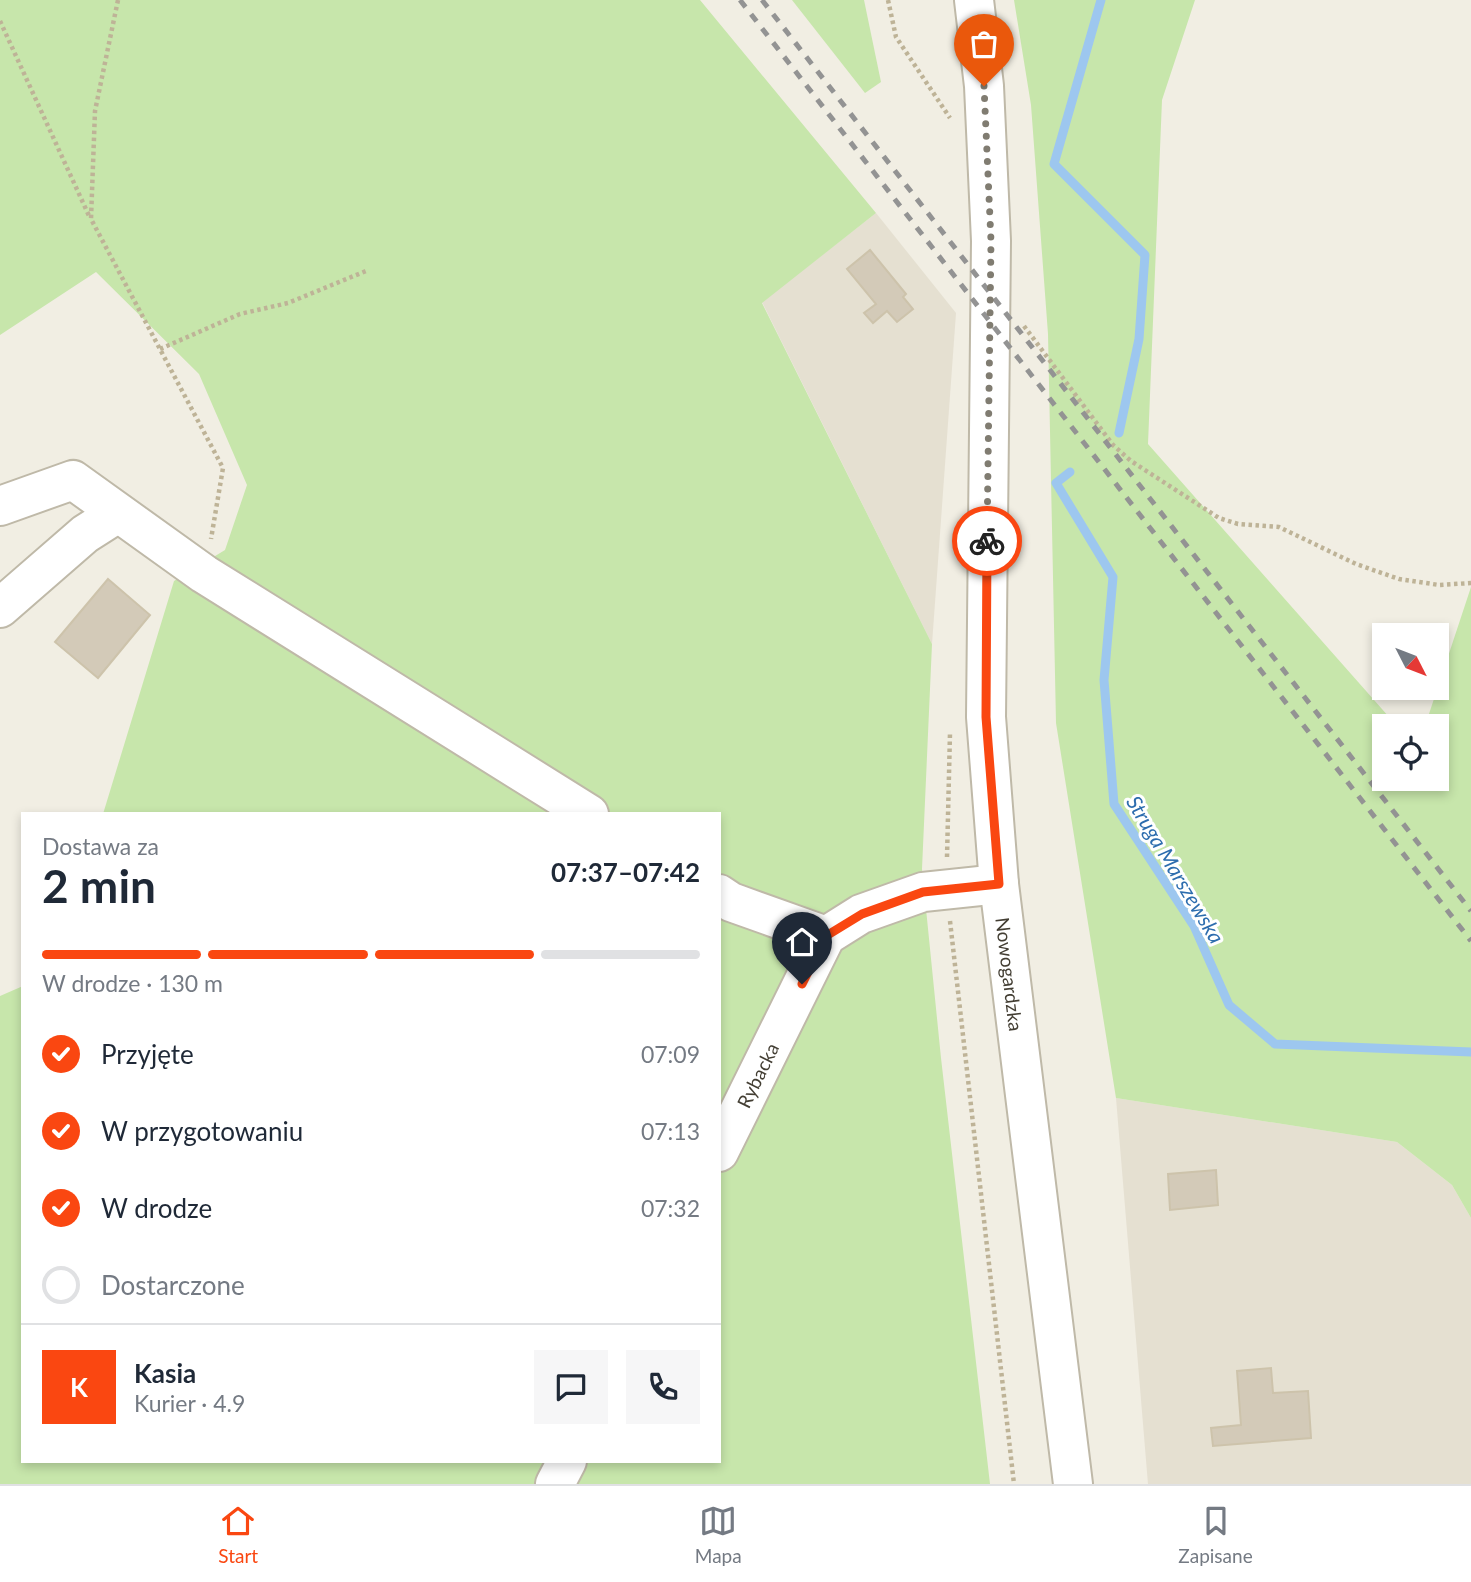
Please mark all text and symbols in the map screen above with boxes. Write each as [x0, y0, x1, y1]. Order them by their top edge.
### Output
pin [954, 14, 1014, 86]
icon: bag [965, 25, 1003, 63]
courier [952, 506, 1022, 576]
icon: bike [968, 522, 1006, 560]
north arrow [1372, 623, 1449, 700]
map controls [1372, 623, 1449, 791]
button: locate [1372, 714, 1449, 791]
water label: Struga Marszewska [1122, 791, 1230, 947]
text: Dostawa za [42, 832, 159, 860]
text: 07:37–07:42 [551, 856, 700, 888]
text: 2 min [42, 858, 156, 913]
pin [772, 912, 832, 984]
street label: Nowogardzka [992, 916, 1029, 1032]
icon: home [783, 923, 821, 961]
text: W drodze · 130 m [42, 969, 223, 997]
icon: check [42, 1035, 80, 1073]
text: Przyjęte [101, 1038, 194, 1070]
street label: Rybacka [731, 1039, 783, 1111]
text: 07:09 [641, 1040, 700, 1068]
icon: check [42, 1112, 80, 1150]
text: W przygotowaniu [101, 1115, 303, 1147]
text: 07:13 [641, 1117, 700, 1145]
icon: check [42, 1189, 80, 1227]
text: W drodze [101, 1192, 212, 1224]
text: 07:32 [641, 1194, 700, 1222]
text: Dostarczone [101, 1269, 245, 1301]
button: chat [534, 1350, 608, 1424]
button: phone [626, 1350, 700, 1424]
text: Kasia [134, 1357, 196, 1389]
text: K [70, 1371, 88, 1403]
text: Kurier · 4.9 [134, 1389, 245, 1417]
tab: Start [218, 1502, 258, 1567]
tab: Mapa [695, 1502, 742, 1567]
tab: Zapisane [1178, 1502, 1253, 1567]

